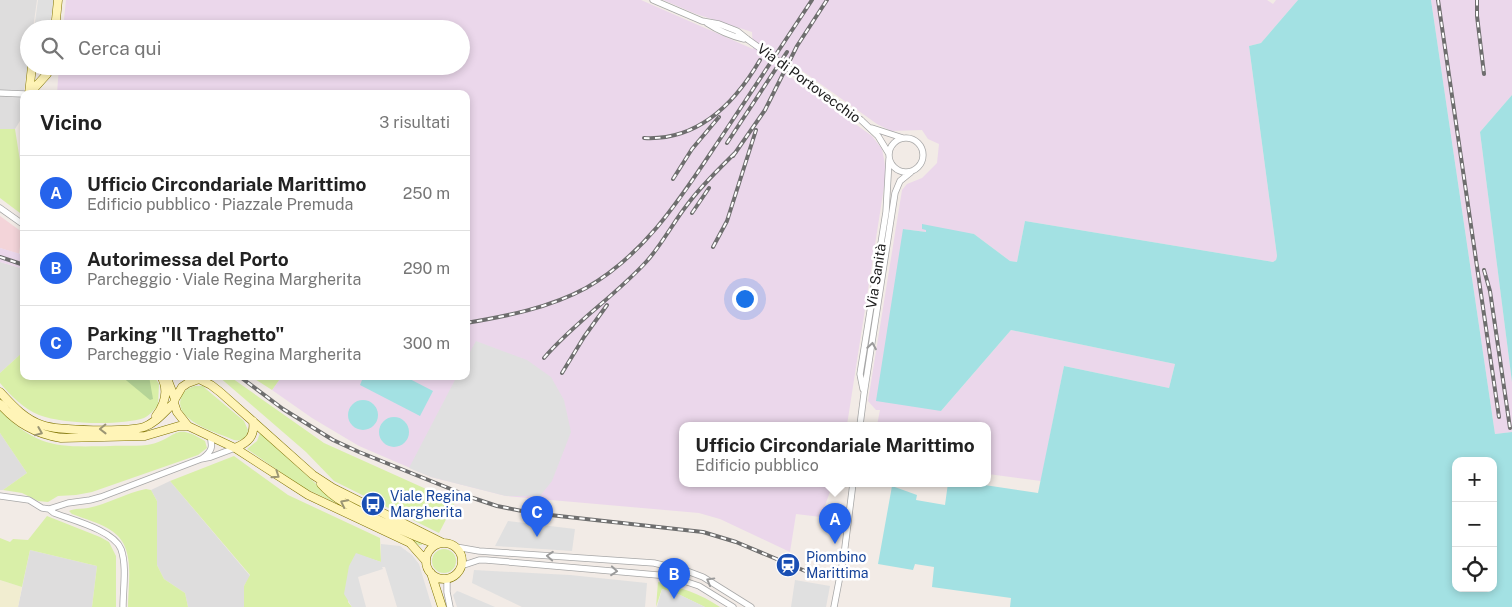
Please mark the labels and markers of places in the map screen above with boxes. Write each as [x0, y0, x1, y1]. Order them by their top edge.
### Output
place label: Viale Regina Margherita [390, 488, 471, 520]
bus stop icon: Viale Regina Margherita [360, 491, 386, 517]
pin: C [521, 496, 553, 537]
pin: A [819, 503, 851, 544]
place label: Piombino Marittima [806, 549, 869, 581]
station icon: Piombino Marittima [775, 552, 801, 578]
pin: B [658, 558, 690, 599]

